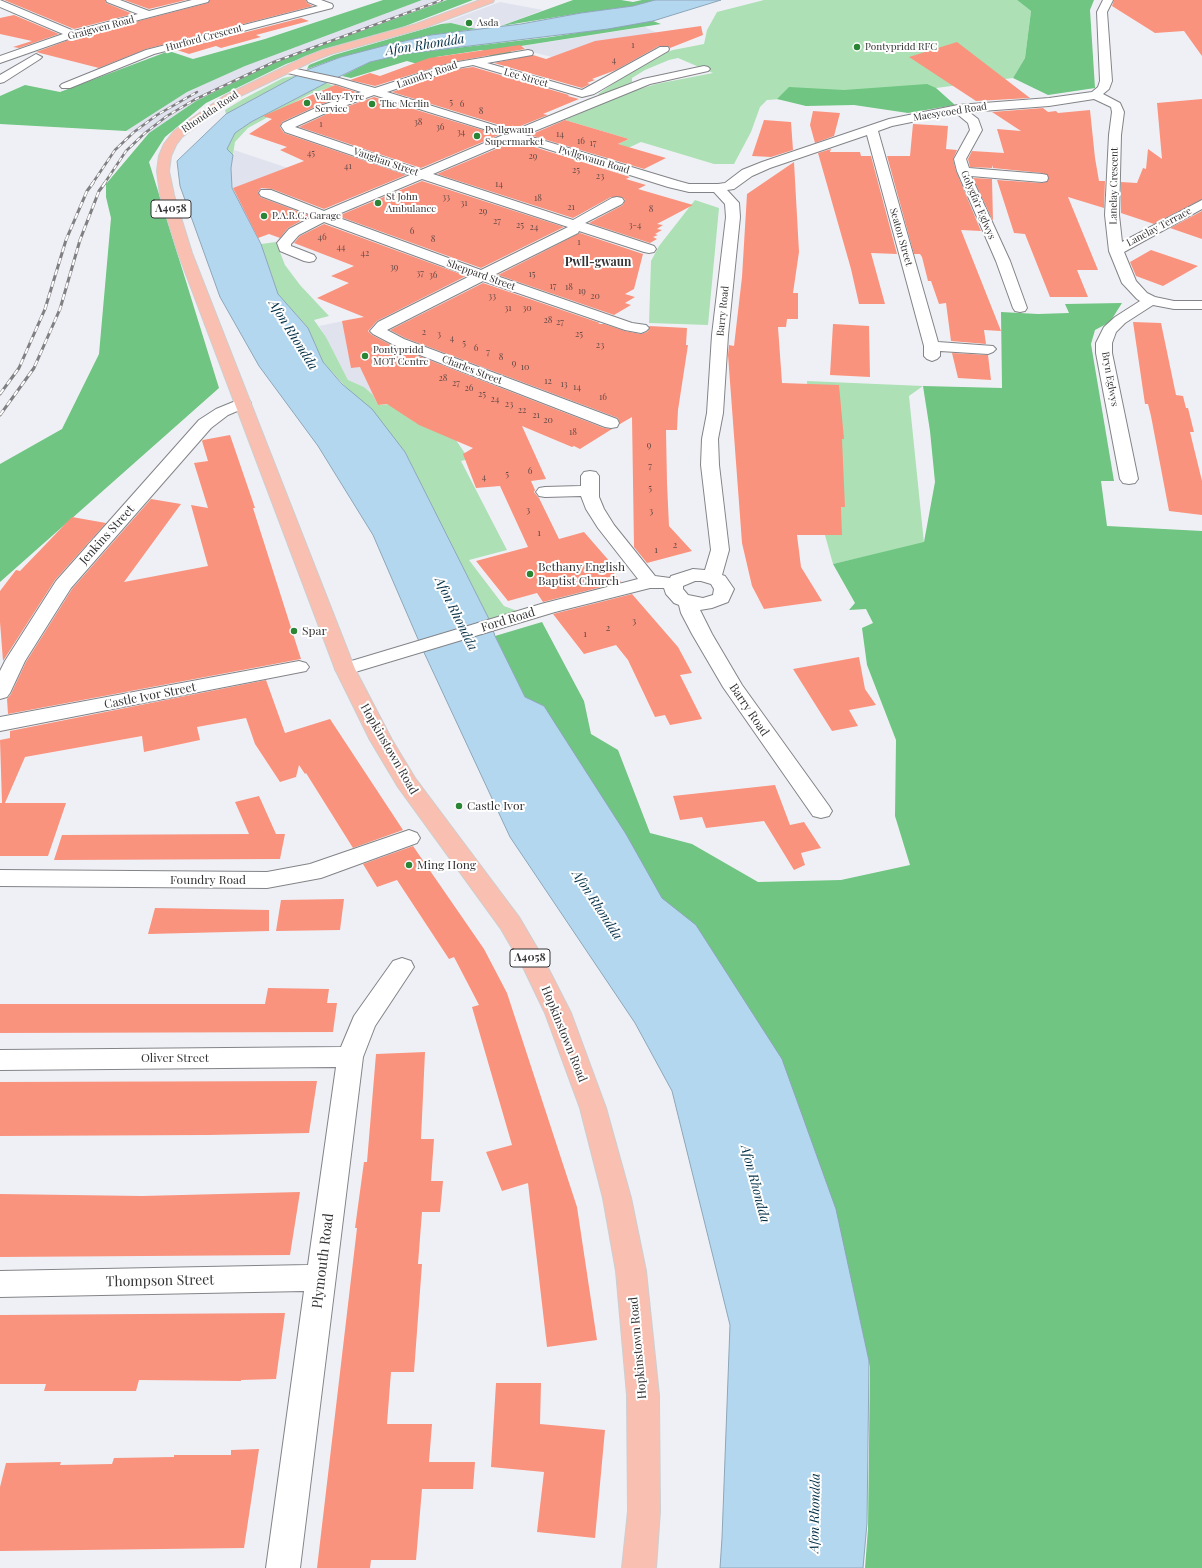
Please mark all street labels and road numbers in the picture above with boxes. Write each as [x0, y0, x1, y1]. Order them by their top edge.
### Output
street label: Graigwen Road [66, 13, 136, 43]
street label: Hurford Crescent [164, 22, 244, 54]
street label: Laundry Road [395, 59, 459, 91]
street label: Lee Street [503, 66, 549, 90]
street label: Rhondda Road [179, 89, 241, 135]
street label: Maesycoed Road [912, 100, 988, 124]
street label: Pwllgwaun Road [557, 143, 631, 177]
street label: Vaughan Street [352, 145, 420, 179]
street label: Lanelay Crescent [1107, 147, 1121, 225]
street label: Golygfa'r Eglwys [958, 169, 998, 241]
road number: A4058 [151, 200, 191, 218]
street label: Lanelay Terrace [1124, 205, 1194, 249]
street label: Seaton Street [887, 207, 915, 267]
street label: Sheppard Street [445, 257, 517, 293]
street label: Barry Road [714, 285, 732, 337]
street label: Bryn Eglwys [1099, 351, 1121, 407]
street label: Charles Street [440, 353, 504, 387]
street label: Jenkins Street [77, 502, 137, 568]
street label: Ford Road [479, 605, 537, 635]
street label: Castle Ivor Street [103, 680, 197, 712]
street label: Barry Road [726, 681, 772, 739]
street label: Hopkinstown Road [357, 701, 421, 797]
street label: Foundry Road [170, 873, 246, 887]
road number: A4058 [510, 949, 550, 967]
street label: Hopkinstown Road [538, 984, 590, 1084]
street label: Oliver Street [141, 1051, 209, 1065]
street label: Plymouth Road [309, 1212, 337, 1310]
street label: Thompson Street [106, 1272, 214, 1290]
street label: Hopkinstown Road [626, 1296, 650, 1400]

